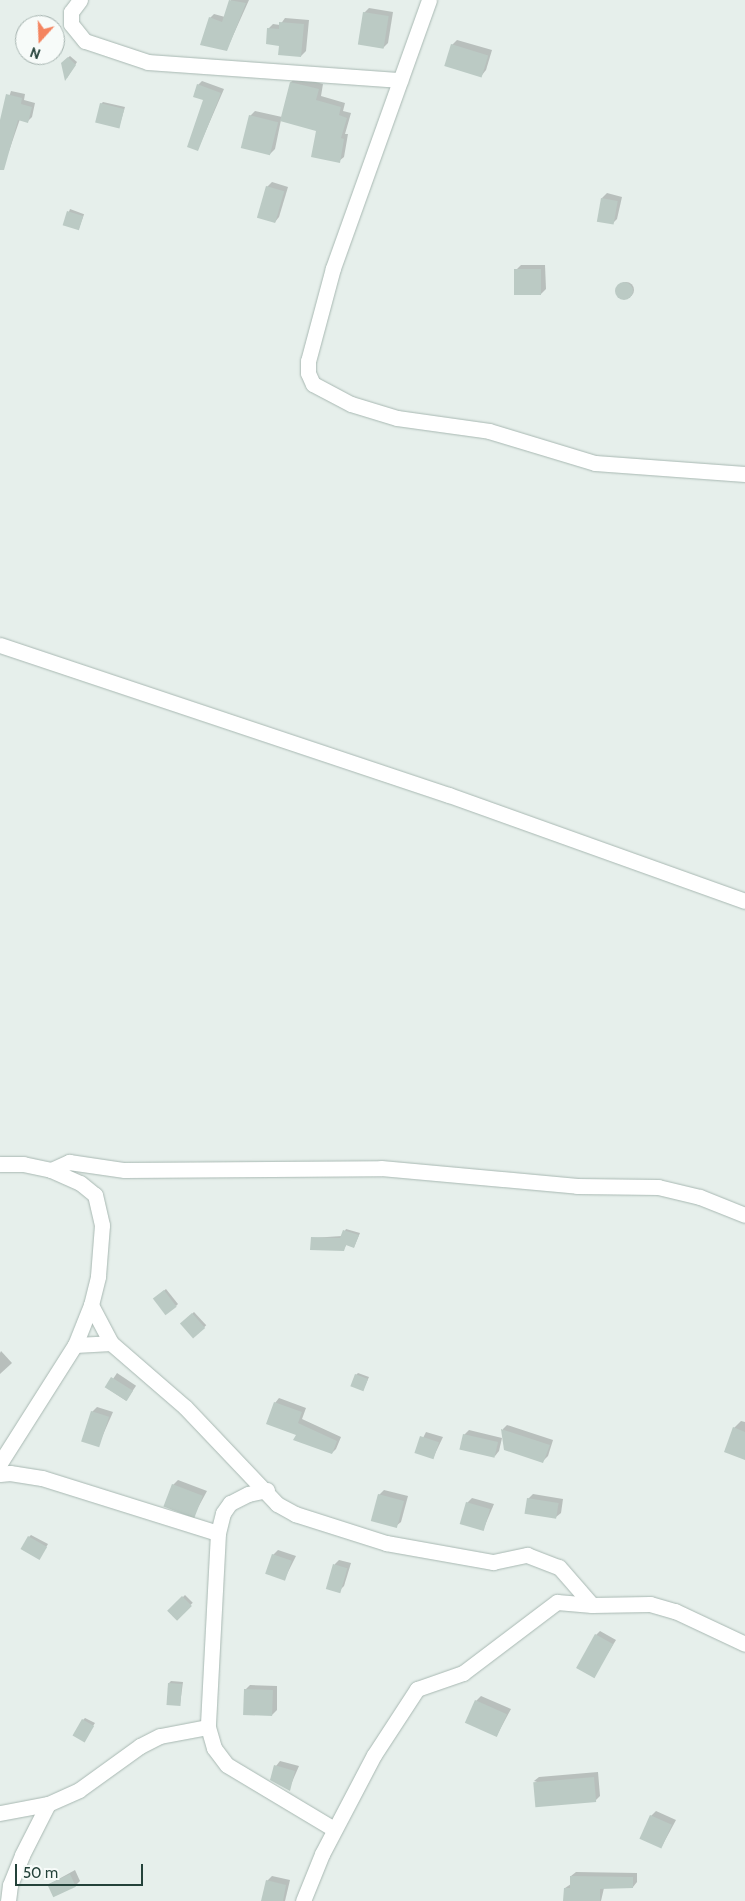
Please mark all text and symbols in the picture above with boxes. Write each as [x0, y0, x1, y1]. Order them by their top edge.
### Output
north arrow [15, 15, 65, 65]
text: N [27, 43, 43, 63]
scale bar [18, 1854, 145, 1886]
text: 50 m [23, 1864, 58, 1882]

